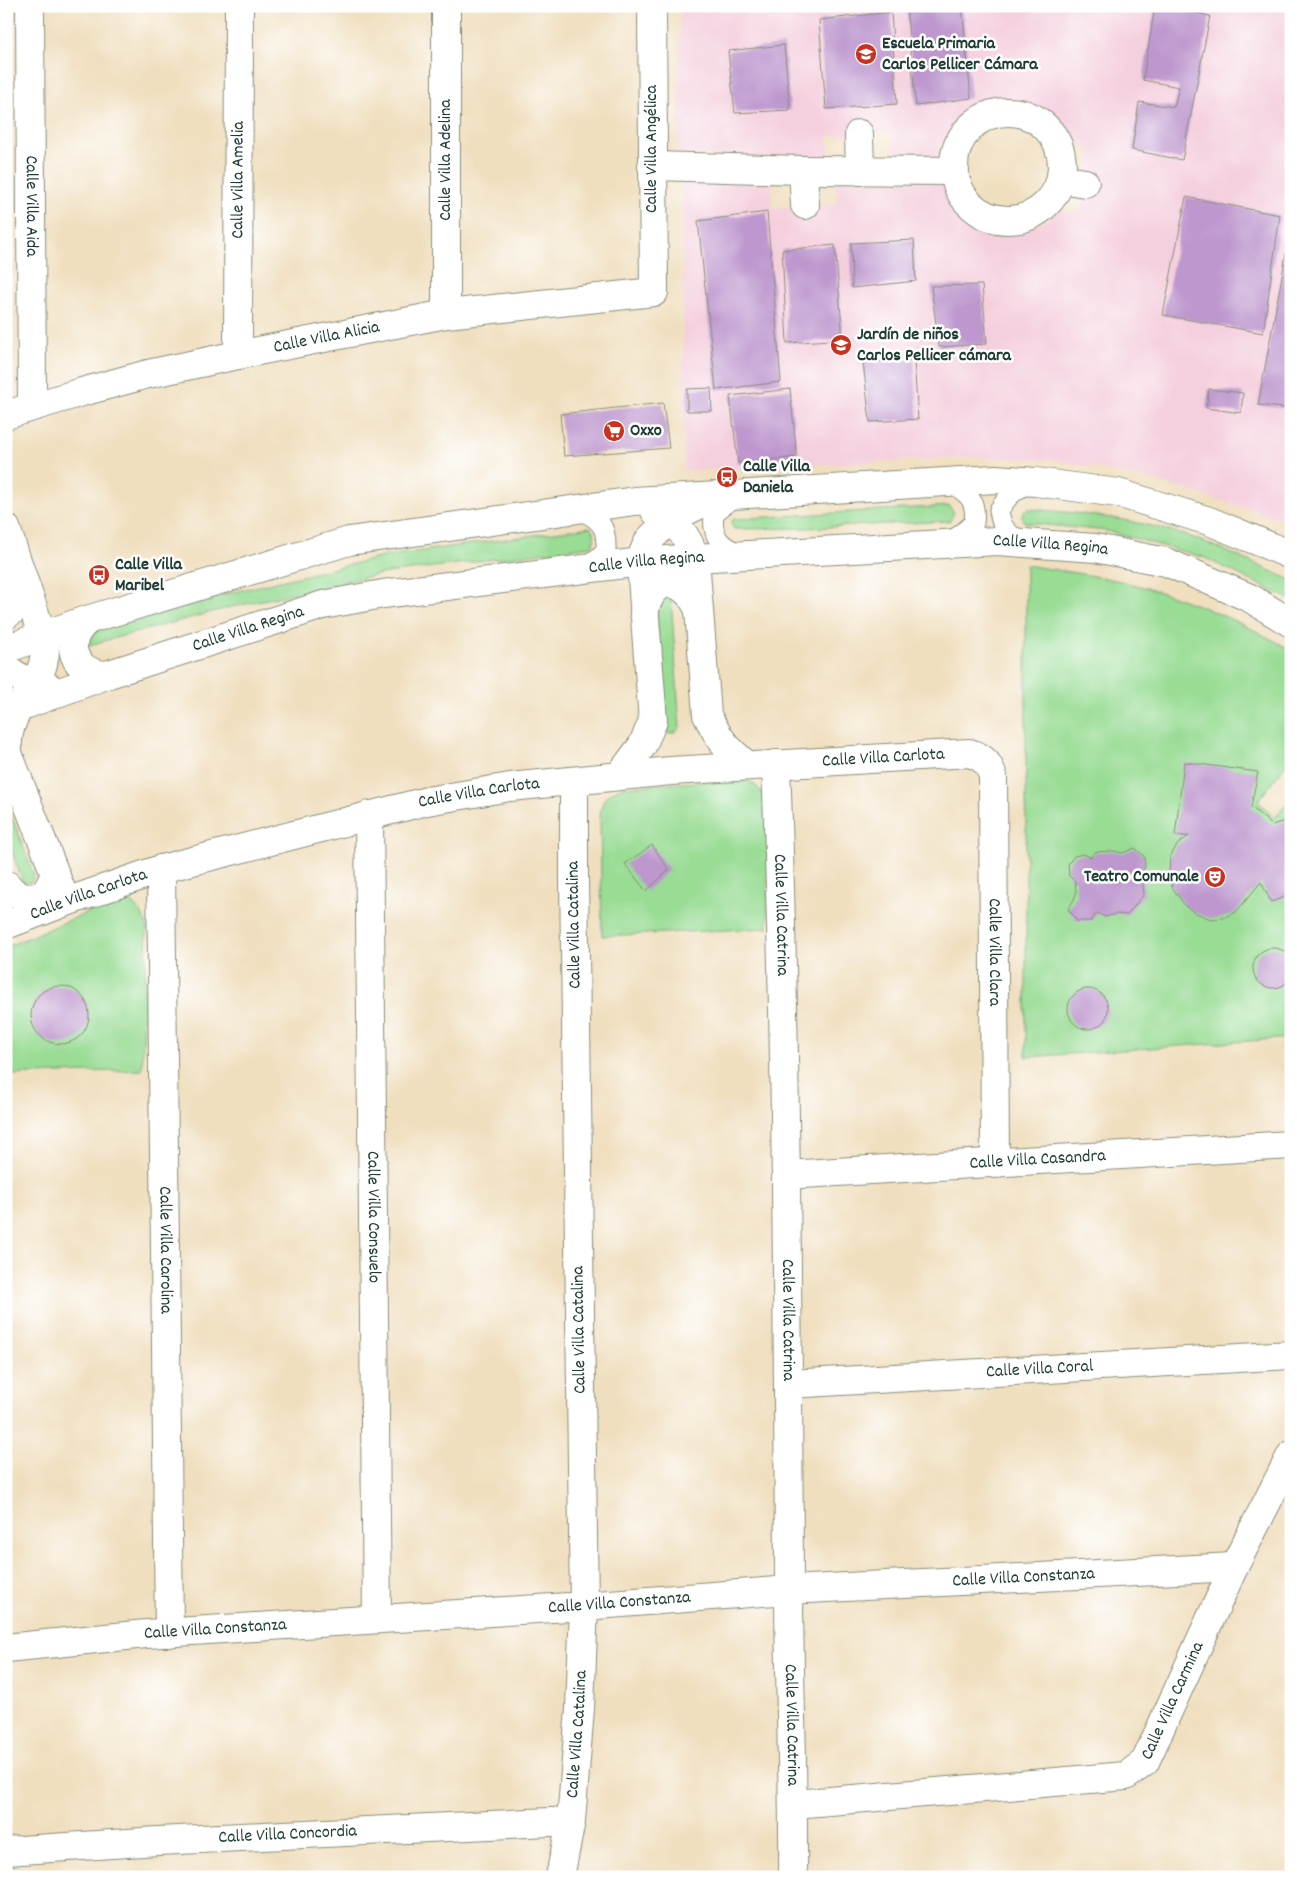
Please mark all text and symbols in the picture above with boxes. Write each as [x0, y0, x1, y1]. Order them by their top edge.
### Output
place label: Escuela Primaria Carlos Pellicer Cámara [882, 32, 1038, 78]
school or university icon: Escuela Primaria Carlos Pellicer Cámara [854, 42, 878, 66]
street label: Calle Villa Angélica [640, 84, 665, 213]
street label: Calle Villa Adelina [434, 99, 459, 221]
street label: Calle Villa Amelia [226, 121, 251, 239]
street label: Calle Villa Aida [18, 155, 44, 257]
street label: Calle Villa Alicia [271, 315, 382, 360]
place label: Jardín de niños Carlos Pellicer cámara [857, 323, 1012, 369]
school or university icon: Jardín de niños Carlos Pellicer cámara [829, 333, 853, 357]
supermarket icon: Oxxo [602, 419, 626, 443]
place label: Oxxo [630, 419, 662, 444]
place label: Calle Villa Daniela [743, 455, 810, 501]
bus stop icon: Calle Villa Daniela [715, 465, 739, 489]
street label: Calle Villa Regina [992, 528, 1111, 563]
street label: Calle Villa Regina [587, 545, 705, 581]
place label: Calle Villa Maribel [115, 553, 182, 599]
bus stop icon: Calle Villa Maribel [87, 563, 111, 587]
street label: Calle Villa Regina [189, 599, 308, 659]
street label: Calle Villa Carlota [821, 742, 946, 774]
street label: Calle Villa Carlota [415, 772, 541, 815]
street label: Calle Villa Catrina [767, 854, 795, 977]
street label: Calle Villa Catalina [561, 860, 589, 989]
street label: Calle Villa Carlota [26, 862, 151, 927]
place label: Teatro Comunale [1084, 865, 1199, 890]
theatre icon: Teatro Comunale [1203, 865, 1227, 889]
street label: Calle Villa Clara [981, 898, 1007, 1007]
street label: Calle Villa Casandra [969, 1143, 1107, 1177]
street label: Calle Villa Consuelo [360, 1151, 386, 1283]
street label: Calle Villa Carolina [152, 1186, 178, 1314]
street label: Calle Villa Catrina [774, 1259, 800, 1381]
street label: Calle Villa Catalina [566, 1265, 594, 1394]
street label: Calle Villa Coral [985, 1354, 1095, 1385]
street label: Calle Villa Constanza [952, 1562, 1096, 1594]
street label: Calle Villa Constanza [547, 1585, 692, 1621]
street label: Calle Villa Constanza [143, 1613, 288, 1647]
street label: Calle Villa Carmina [1135, 1637, 1211, 1764]
street label: Calle Villa Catrina [777, 1664, 805, 1787]
street label: Calle Villa Catalina [560, 1669, 594, 1799]
street label: Calle Villa Concordia [218, 1819, 358, 1851]

